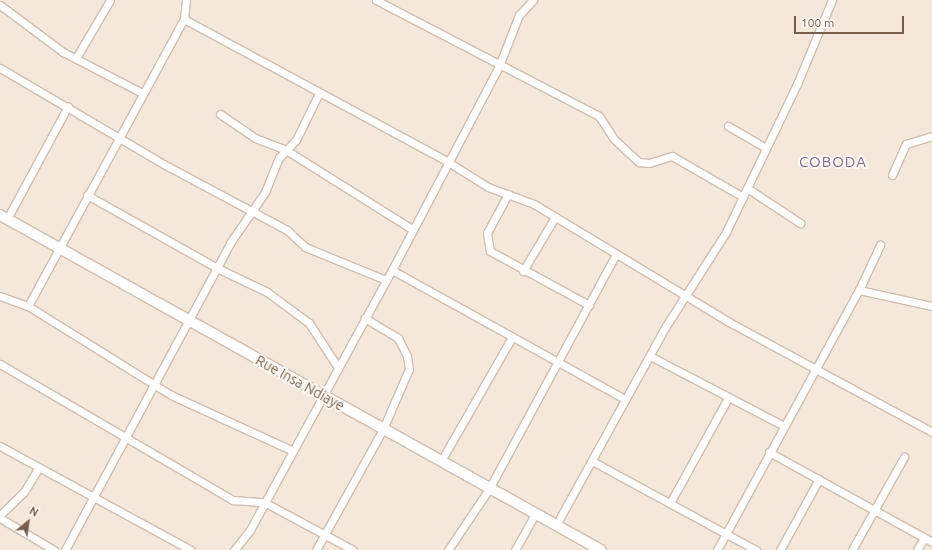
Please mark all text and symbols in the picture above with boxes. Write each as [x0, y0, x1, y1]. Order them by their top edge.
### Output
scale bar [796, 8, 906, 34]
text: 100 m [801, 16, 834, 29]
district label: COBODA [799, 153, 867, 171]
street label: Rue Insa Ndiaye [253, 352, 347, 414]
north arrow [8, 502, 48, 542]
text: N [27, 504, 40, 519]

